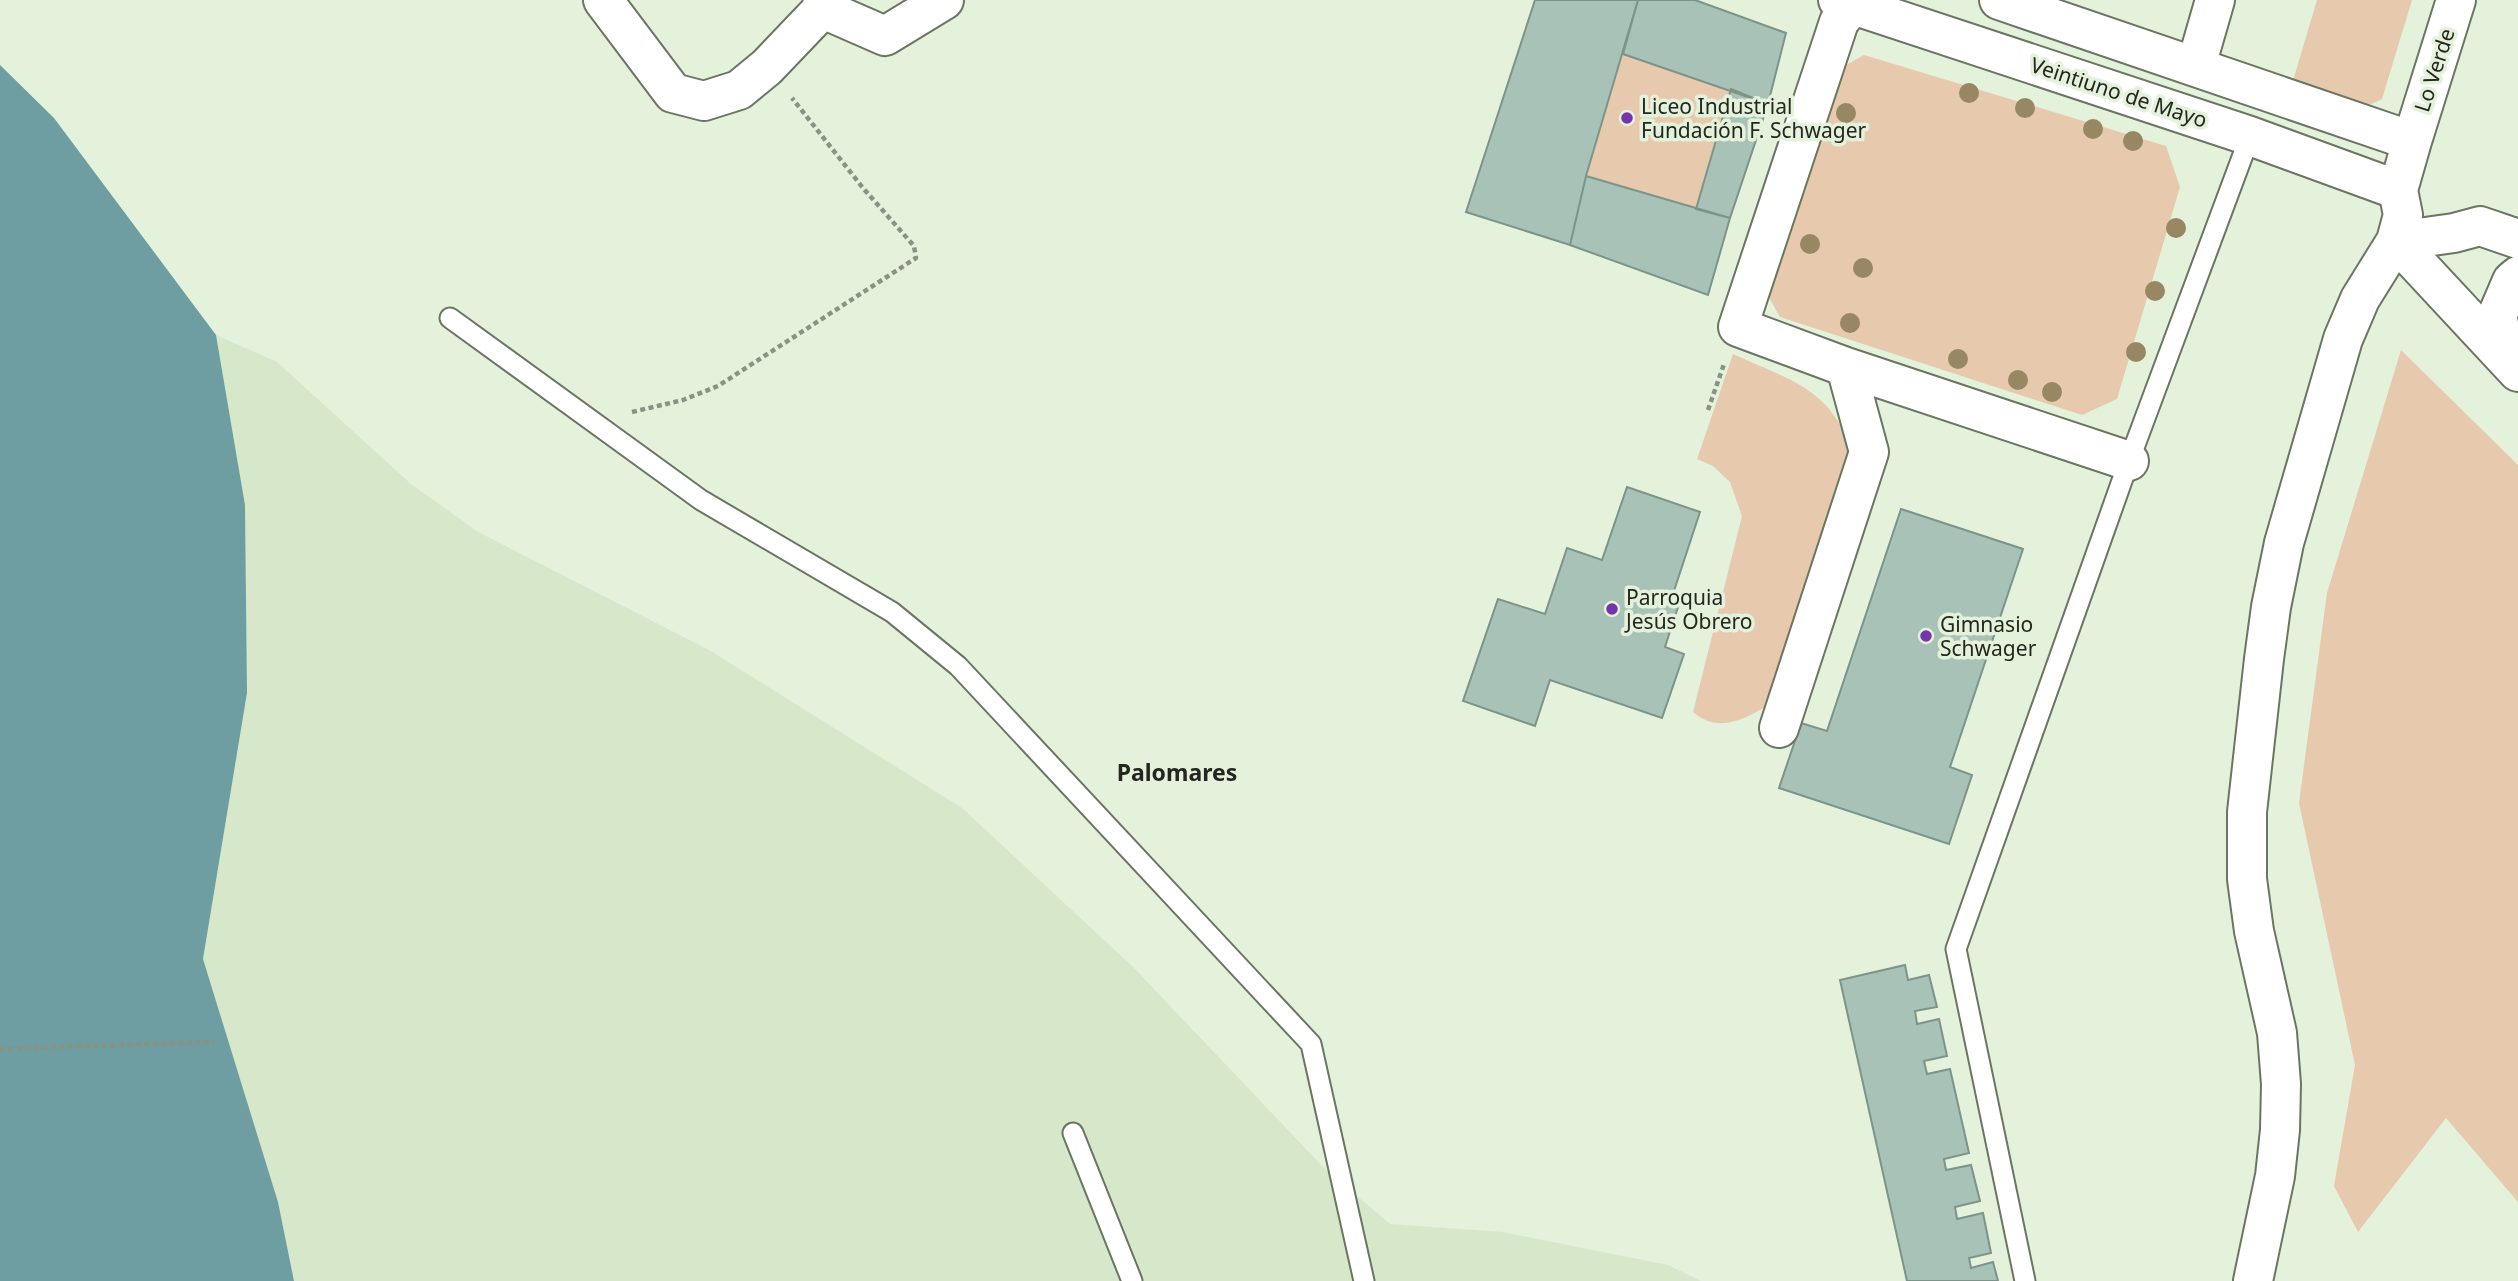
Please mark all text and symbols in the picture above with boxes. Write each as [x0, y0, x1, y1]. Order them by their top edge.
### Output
street label: Lo Verde [2407, 25, 2461, 115]
street label: Veintiuno de Mayo [2027, 50, 2211, 134]
place label: Liceo Industrial Fundación F. Schwager [1641, 92, 1867, 144]
marker: Liceo Industrial Fundación F. Schwager [1619, 110, 1635, 126]
place label: Parroquia Jesús Obrero [1624, 583, 1753, 635]
marker: Parroquia Jesús Obrero [1604, 601, 1620, 617]
place label: Gimnasio Schwager [1940, 610, 2037, 662]
marker: Gimnasio Schwager [1918, 628, 1934, 644]
district label: Palomares [1117, 756, 1237, 788]

